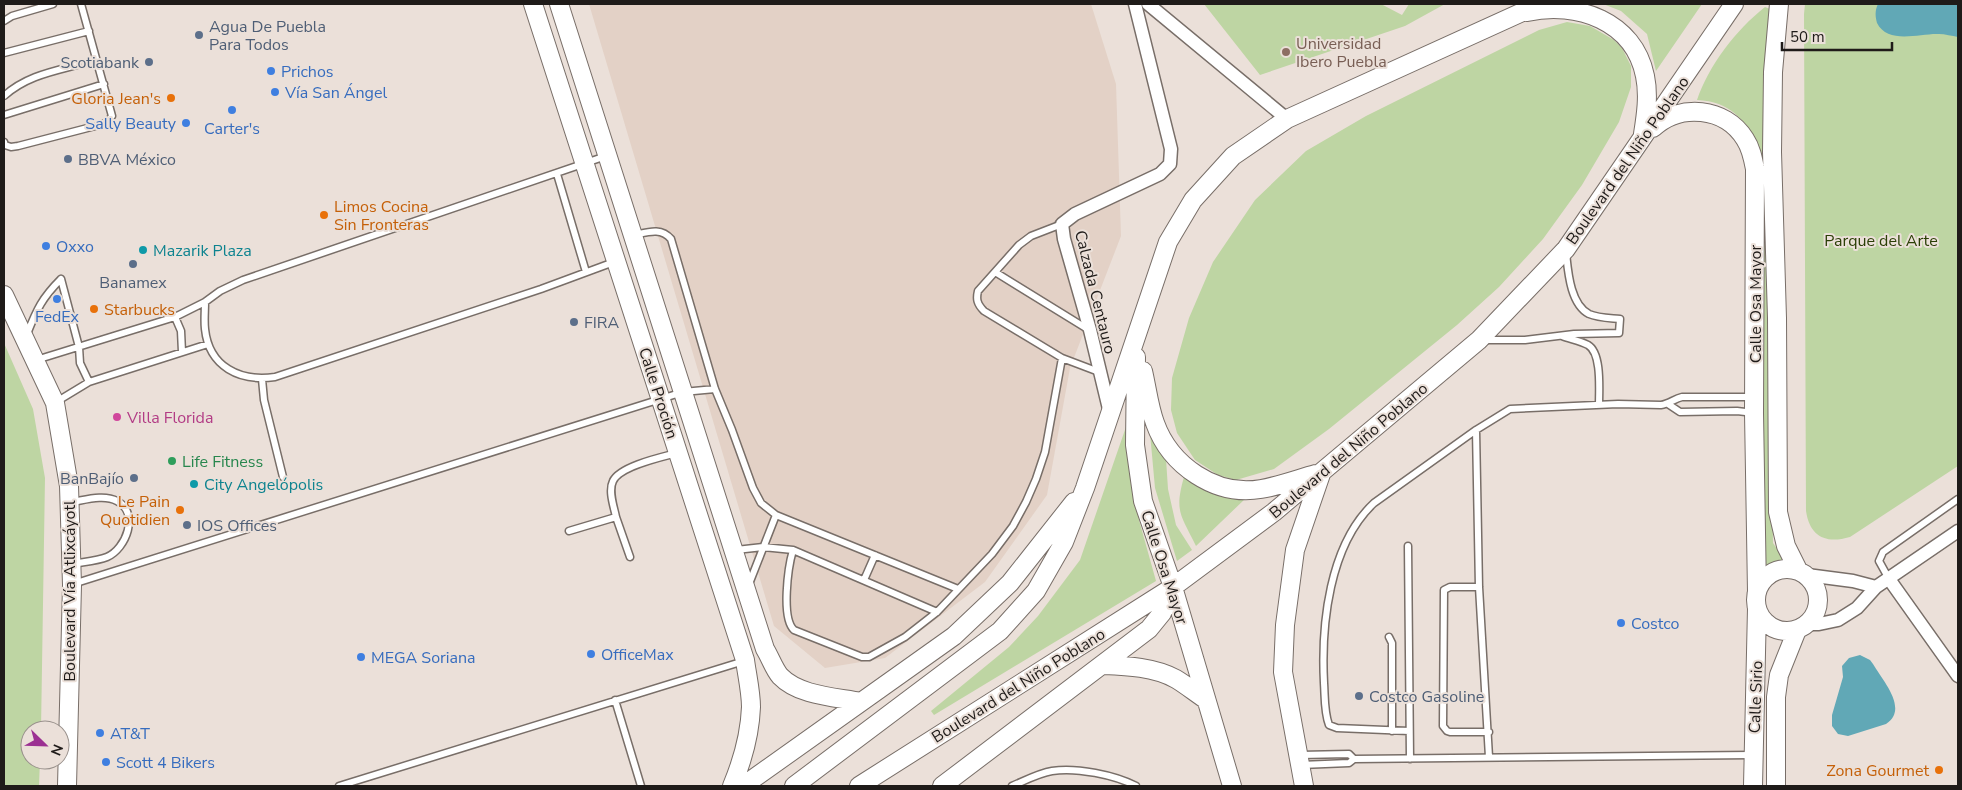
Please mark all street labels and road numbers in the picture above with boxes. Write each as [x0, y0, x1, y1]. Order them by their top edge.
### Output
street label: Boulevard del Niño Poblano [1561, 72, 1695, 249]
street label: Calzada Centauro [1069, 228, 1121, 357]
street label: Calle Osa Mayor [1745, 245, 1767, 363]
street label: Calle Proción [633, 345, 683, 442]
street label: Boulevard del Niño Poblano [1265, 378, 1433, 524]
street label: Boulevard Vía Atlixcáyotl [59, 500, 81, 682]
street label: Calle Osa Mayor [1135, 508, 1193, 627]
street label: Boulevard del Niño Poblano [928, 623, 1110, 748]
street label: Calle Sirio [1744, 660, 1768, 734]

